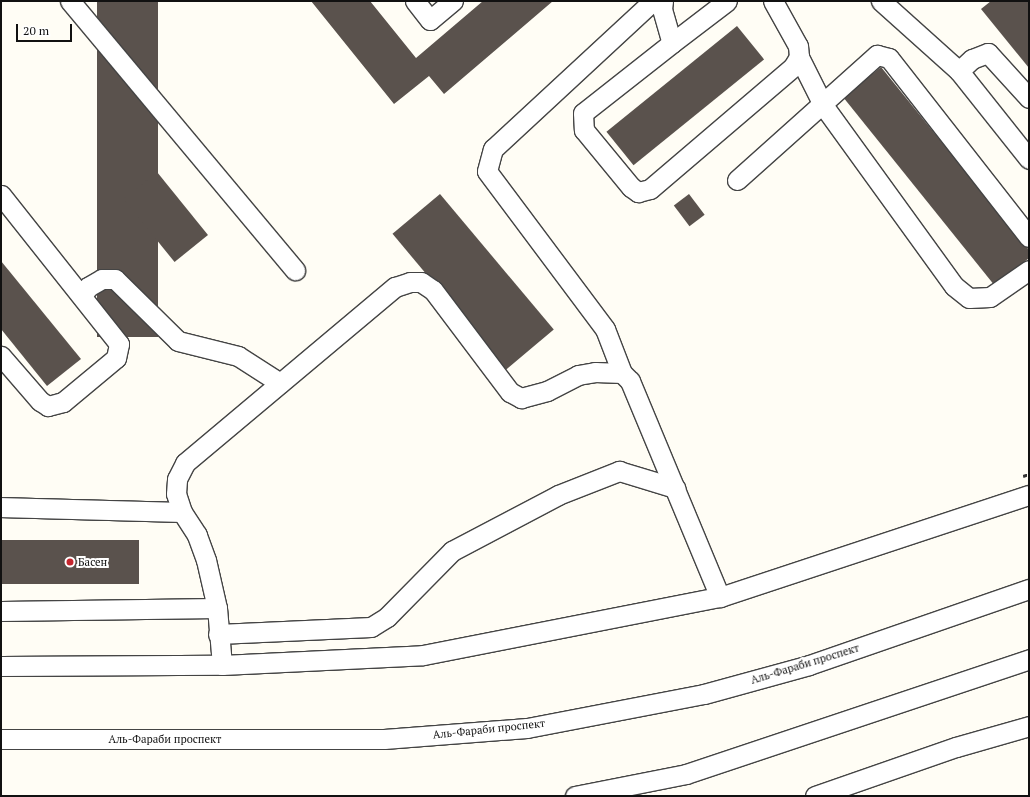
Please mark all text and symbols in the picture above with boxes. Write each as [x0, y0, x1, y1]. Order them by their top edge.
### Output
scale bar [18, 16, 74, 42]
text: 20 m [23, 23, 49, 38]
place label: Басен [78, 555, 107, 569]
marker: Басен [65, 557, 75, 567]
street label: Аль-Фараби проспект [749, 641, 861, 687]
street label: Аль-Фараби проспект [432, 717, 546, 741]
street label: Аль-Фараби проспект [109, 732, 221, 746]

